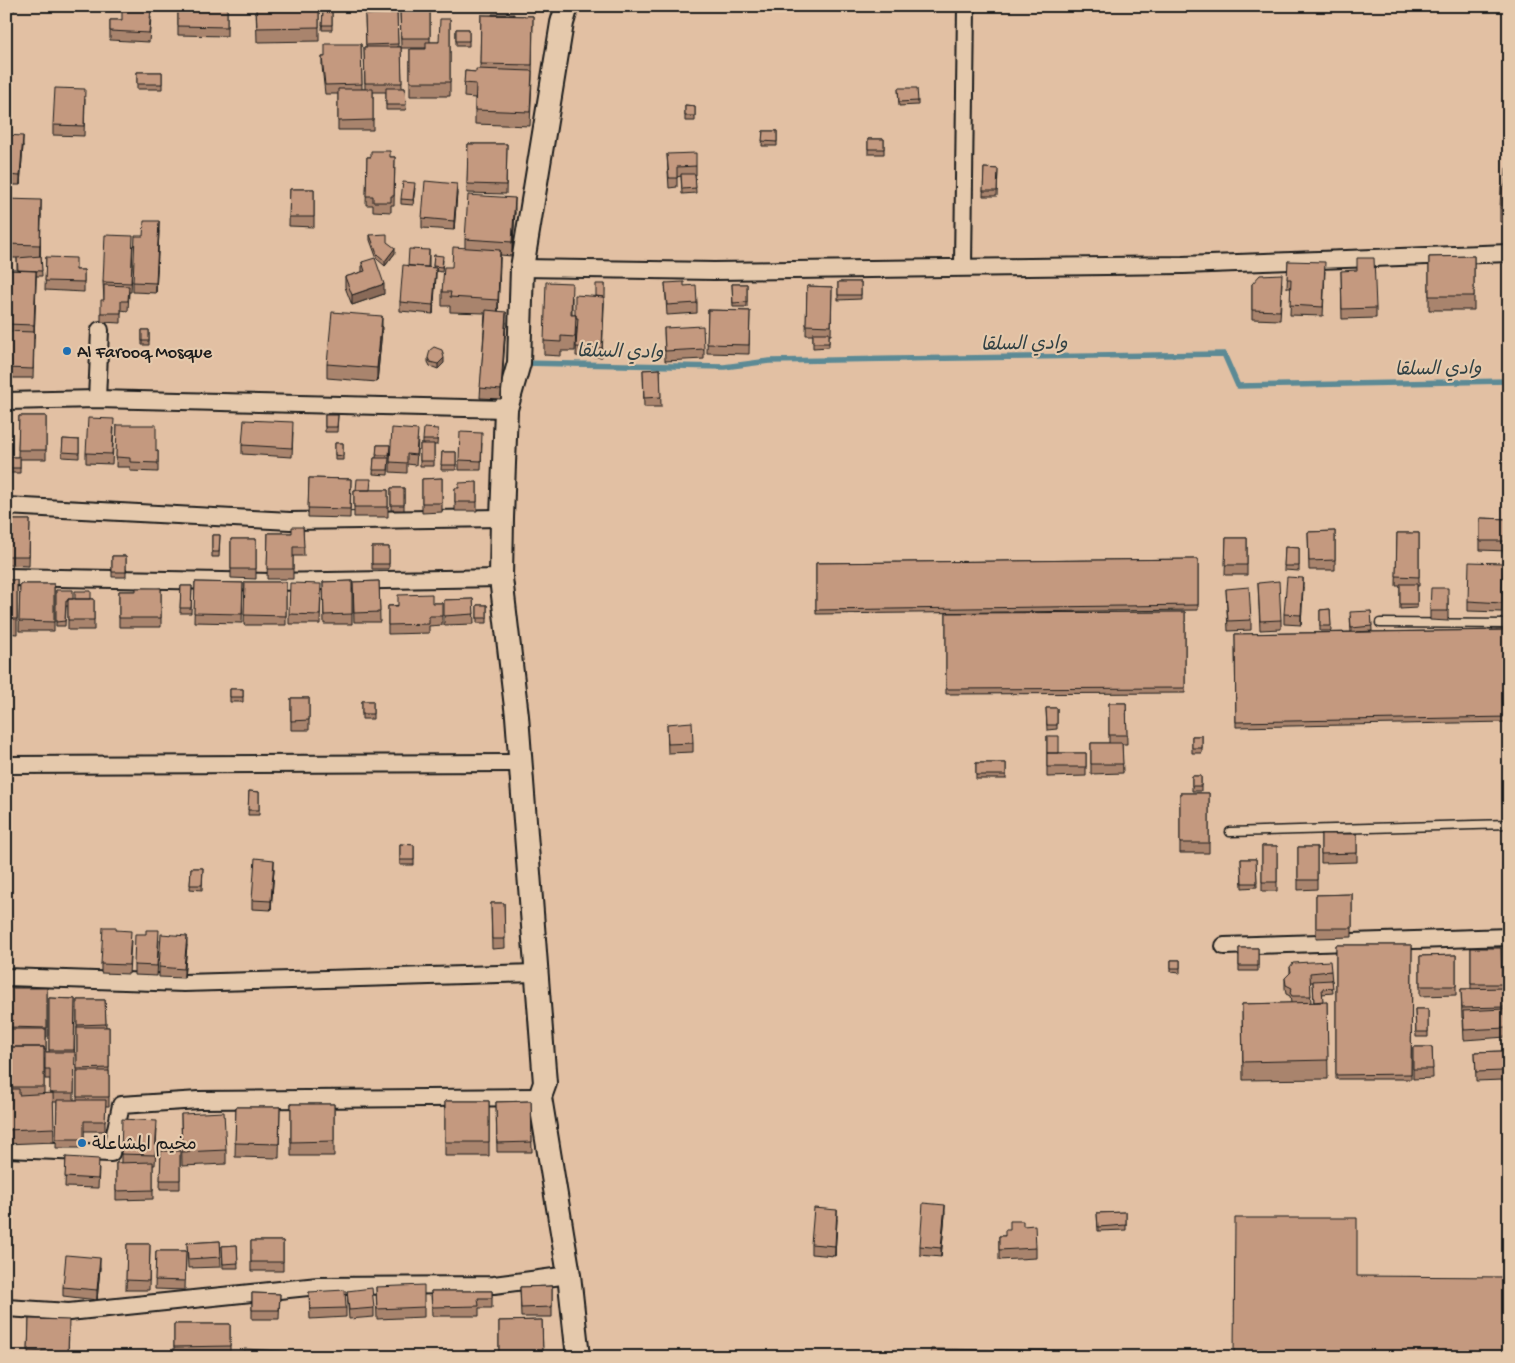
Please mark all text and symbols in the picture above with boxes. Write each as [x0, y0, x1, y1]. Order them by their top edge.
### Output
water label: وادي السلقا [981, 333, 1068, 358]
water label: وادي السلقا [576, 341, 664, 366]
place label: Al Farooq Mosque [77, 343, 213, 364]
marker: Al Farooq Mosque [61, 345, 73, 357]
water label: وادي السلقا [1395, 358, 1482, 383]
place label: مخيم المشاعلة [92, 1135, 197, 1157]
marker: مخيم المشاعلة [76, 1137, 88, 1149]

